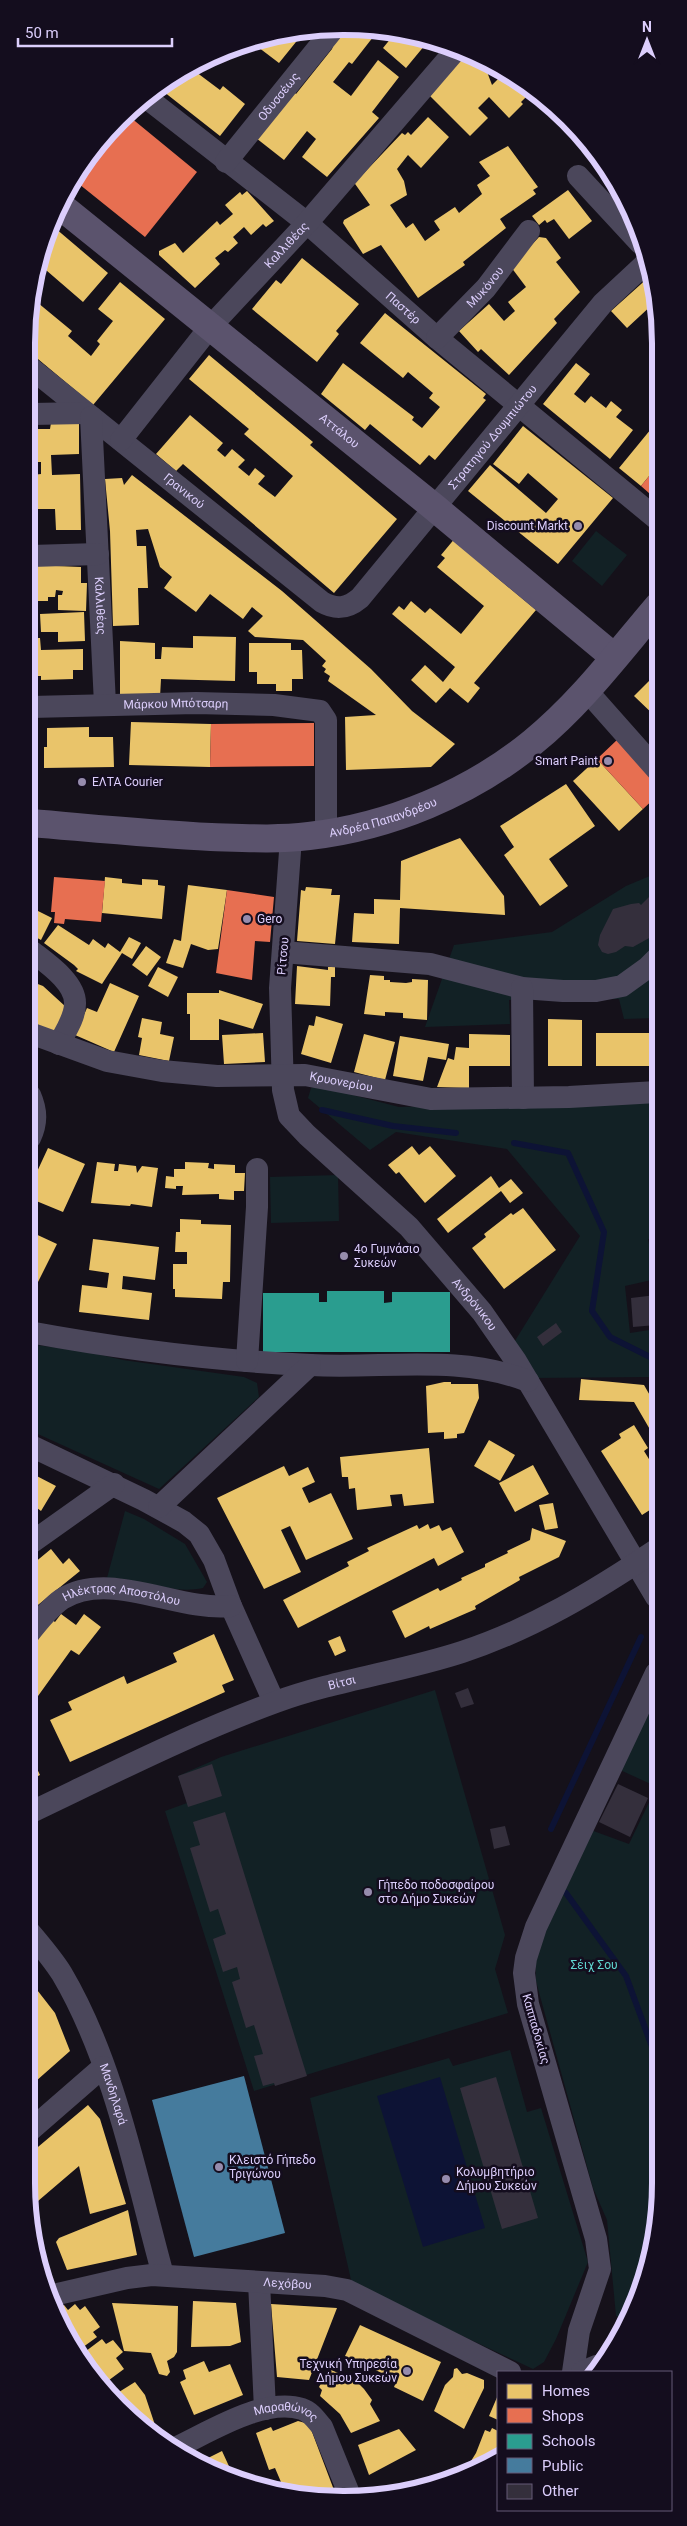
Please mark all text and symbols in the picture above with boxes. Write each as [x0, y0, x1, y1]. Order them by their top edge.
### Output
scale bar [18, 15, 171, 47]
north arrow [622, 15, 672, 65]
text: N [642, 19, 652, 35]
text: 50 m [25, 24, 59, 42]
street label: Οδυσσέως [255, 70, 302, 124]
street label: Καλλιθέας [262, 219, 311, 271]
street label: Μυκόνου [464, 264, 507, 311]
street label: Παστέρ [383, 289, 424, 327]
street label: Στρατηγού Δουμπιώτου [446, 382, 540, 492]
street label: Αττάλου [317, 411, 362, 451]
street label: Γρανικού [161, 471, 207, 512]
place label: Discount Markt [487, 519, 568, 533]
marker: Discount Markt [572, 520, 584, 532]
street label: Καλλιθέας [92, 576, 109, 635]
street label: Μάρκου Μπότσαρη [123, 696, 229, 712]
place label: Smart Paint [535, 754, 598, 768]
marker: Smart Paint [602, 755, 614, 767]
place label: ΕΛΤΑ Courier [92, 775, 163, 789]
marker: ΕΛΤΑ Courier [76, 776, 88, 788]
street label: Ανδρέα Παπανδρέου [328, 795, 439, 840]
place label: Gero [257, 912, 282, 926]
marker: Gero [241, 913, 253, 925]
street label: Ρίτσου [274, 937, 292, 975]
street label: Κρυονερίου [308, 1069, 374, 1095]
place label: 4ο Γυμνάσιο Συκεών [354, 1242, 420, 1270]
marker: 4ο Γυμνάσιο Συκεών [338, 1250, 350, 1262]
street label: Ανδρόνικου [449, 1275, 500, 1333]
street label: Ηλέκτρας Αποστόλου [60, 1581, 181, 1608]
street label: Βίτσι [327, 1672, 357, 1693]
place label: Γήπεδο ποδοσφαίρου στο Δήμο Συκεών [378, 1878, 494, 1906]
marker: Γήπεδο ποδοσφαίρου στο Δήμο Συκεών [362, 1886, 374, 1898]
park label: Σέιχ Σου [570, 1958, 618, 1972]
street label: Καππαδοκίας [519, 1992, 553, 2066]
street label: Μανδηλαρά [97, 2062, 130, 2127]
place label: Κλειστό Γήπεδο Τριγώνου [229, 2153, 316, 2181]
marker: Κλειστό Γήπεδο Τριγώνου [213, 2161, 225, 2173]
place label: Κολυμβητήριο Δήμου Συκεών [456, 2165, 537, 2193]
marker: Κολυμβητήριο Δήμου Συκεών [440, 2173, 452, 2185]
street label: Λεχόβου [263, 2275, 312, 2292]
place label: Τεχνική Υπηρεσία Δήμου Συκεών [300, 2357, 397, 2385]
marker: Τεχνική Υπηρεσία Δήμου Συκεών [401, 2365, 413, 2377]
legend [497, 2371, 672, 2511]
text: Homes [542, 2382, 590, 2400]
street label: Μαραθώνος [252, 2399, 321, 2424]
text: Shops [542, 2407, 584, 2425]
text: Schools [542, 2432, 596, 2450]
text: Public [542, 2457, 583, 2475]
text: Other [542, 2482, 579, 2500]

